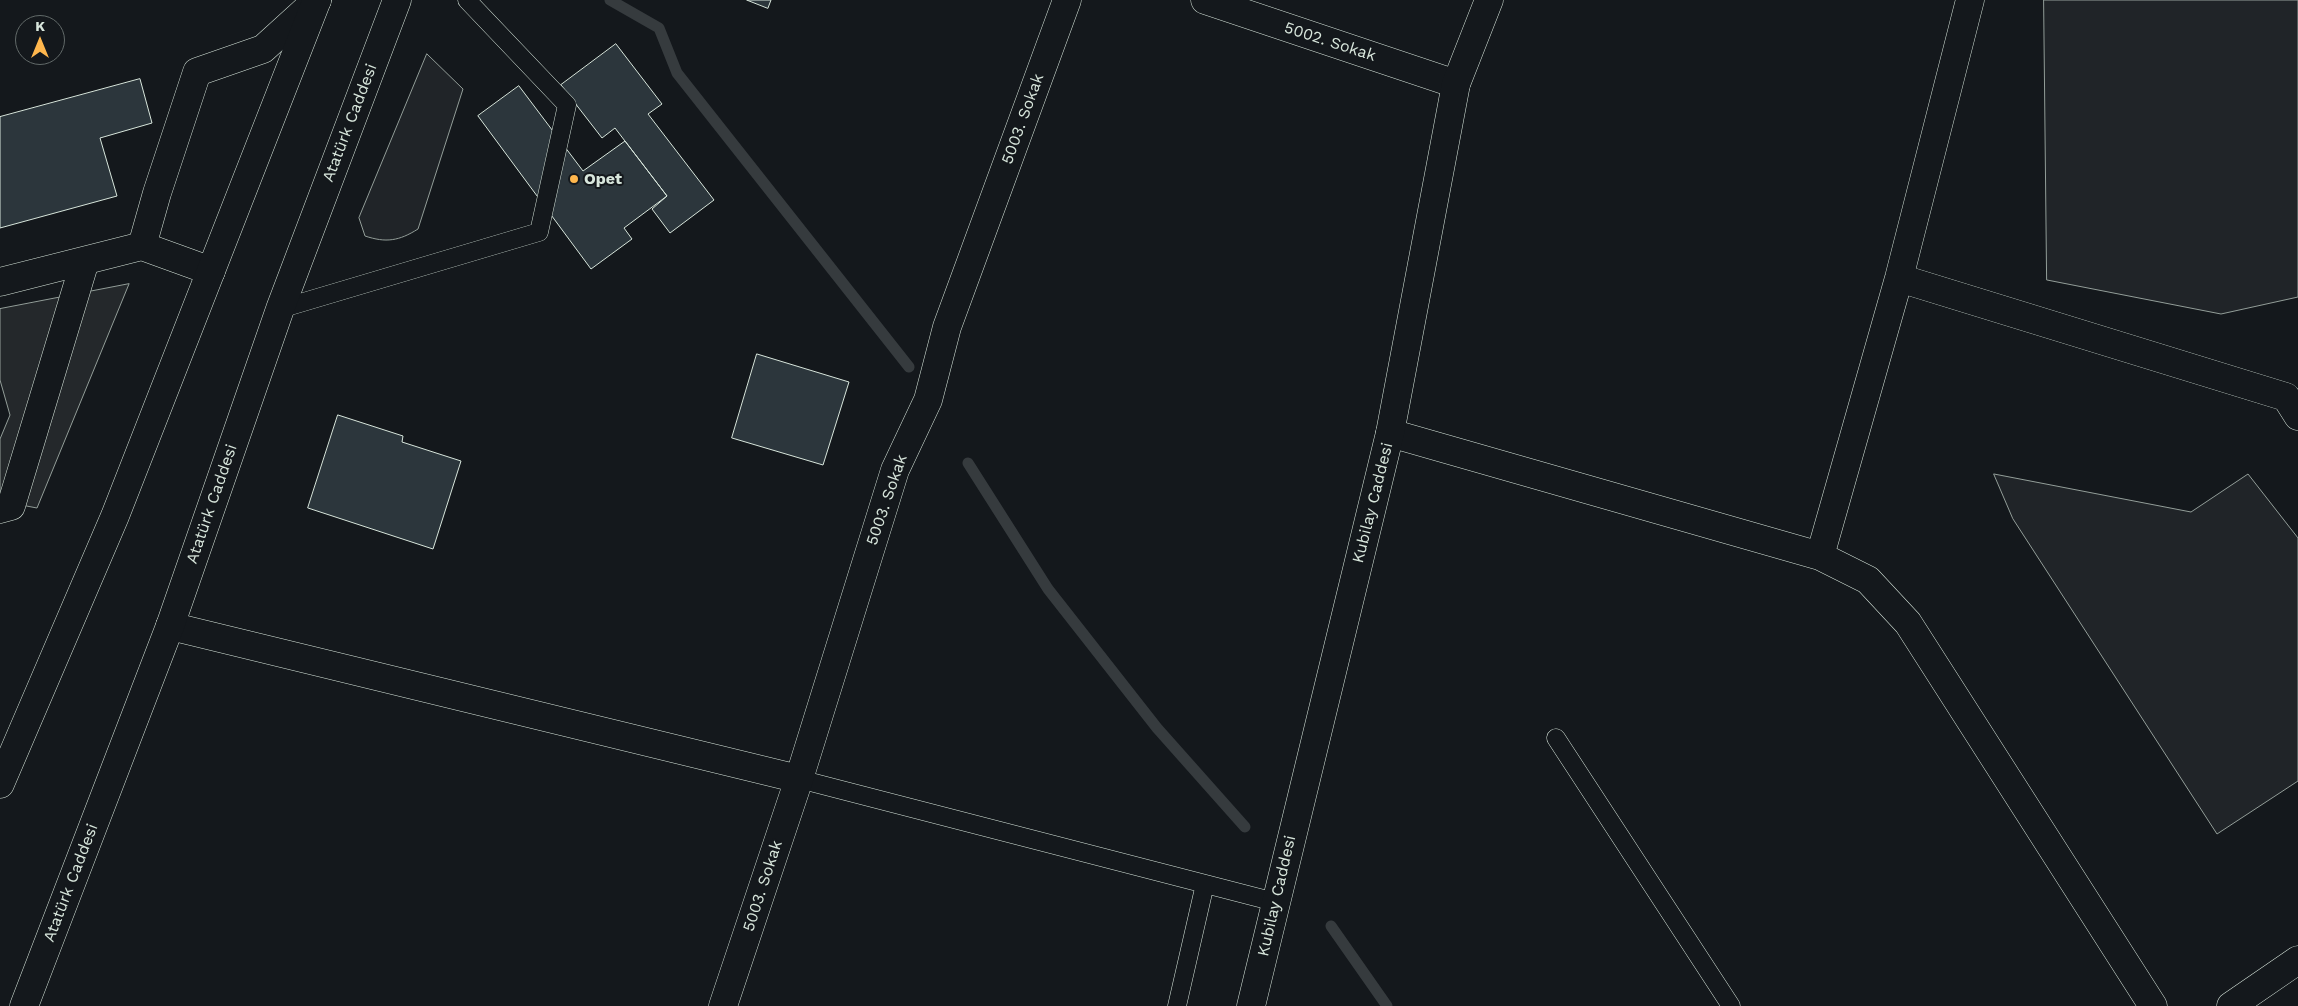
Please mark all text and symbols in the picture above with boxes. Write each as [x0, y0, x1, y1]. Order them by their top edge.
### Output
north arrow [15, 15, 65, 65]
text: K [35, 18, 45, 34]
street label: 5002. Sokak [1282, 18, 1378, 66]
street label: Atatürk Caddesi [319, 61, 381, 185]
street label: 5003. Sokak [998, 71, 1048, 167]
place label: Opet [584, 169, 622, 189]
marker: Opet [568, 173, 580, 185]
street label: Kubilay Caddesi [1349, 441, 1397, 565]
street label: Atatürk Caddesi [183, 442, 241, 566]
street label: 5003. Sokak [862, 452, 912, 548]
street label: Atatürk Caddesi [40, 821, 102, 945]
street label: Kubilay Caddesi [1254, 834, 1300, 958]
street label: 5003. Sokak [739, 838, 787, 934]

